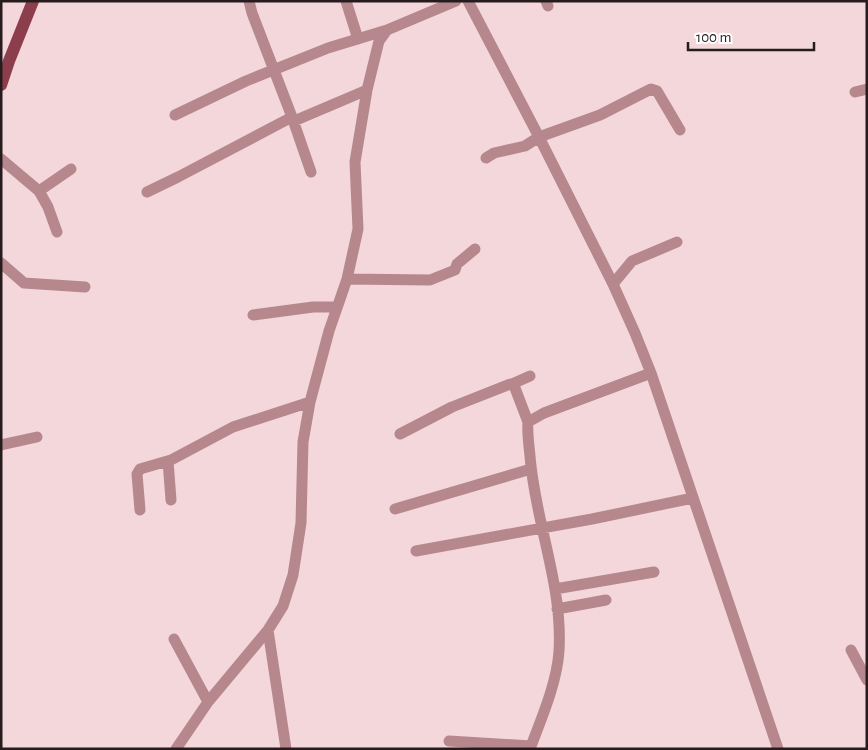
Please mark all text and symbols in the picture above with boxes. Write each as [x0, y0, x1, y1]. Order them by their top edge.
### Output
scale bar [688, 20, 814, 52]
text: 100 m [696, 30, 731, 45]

